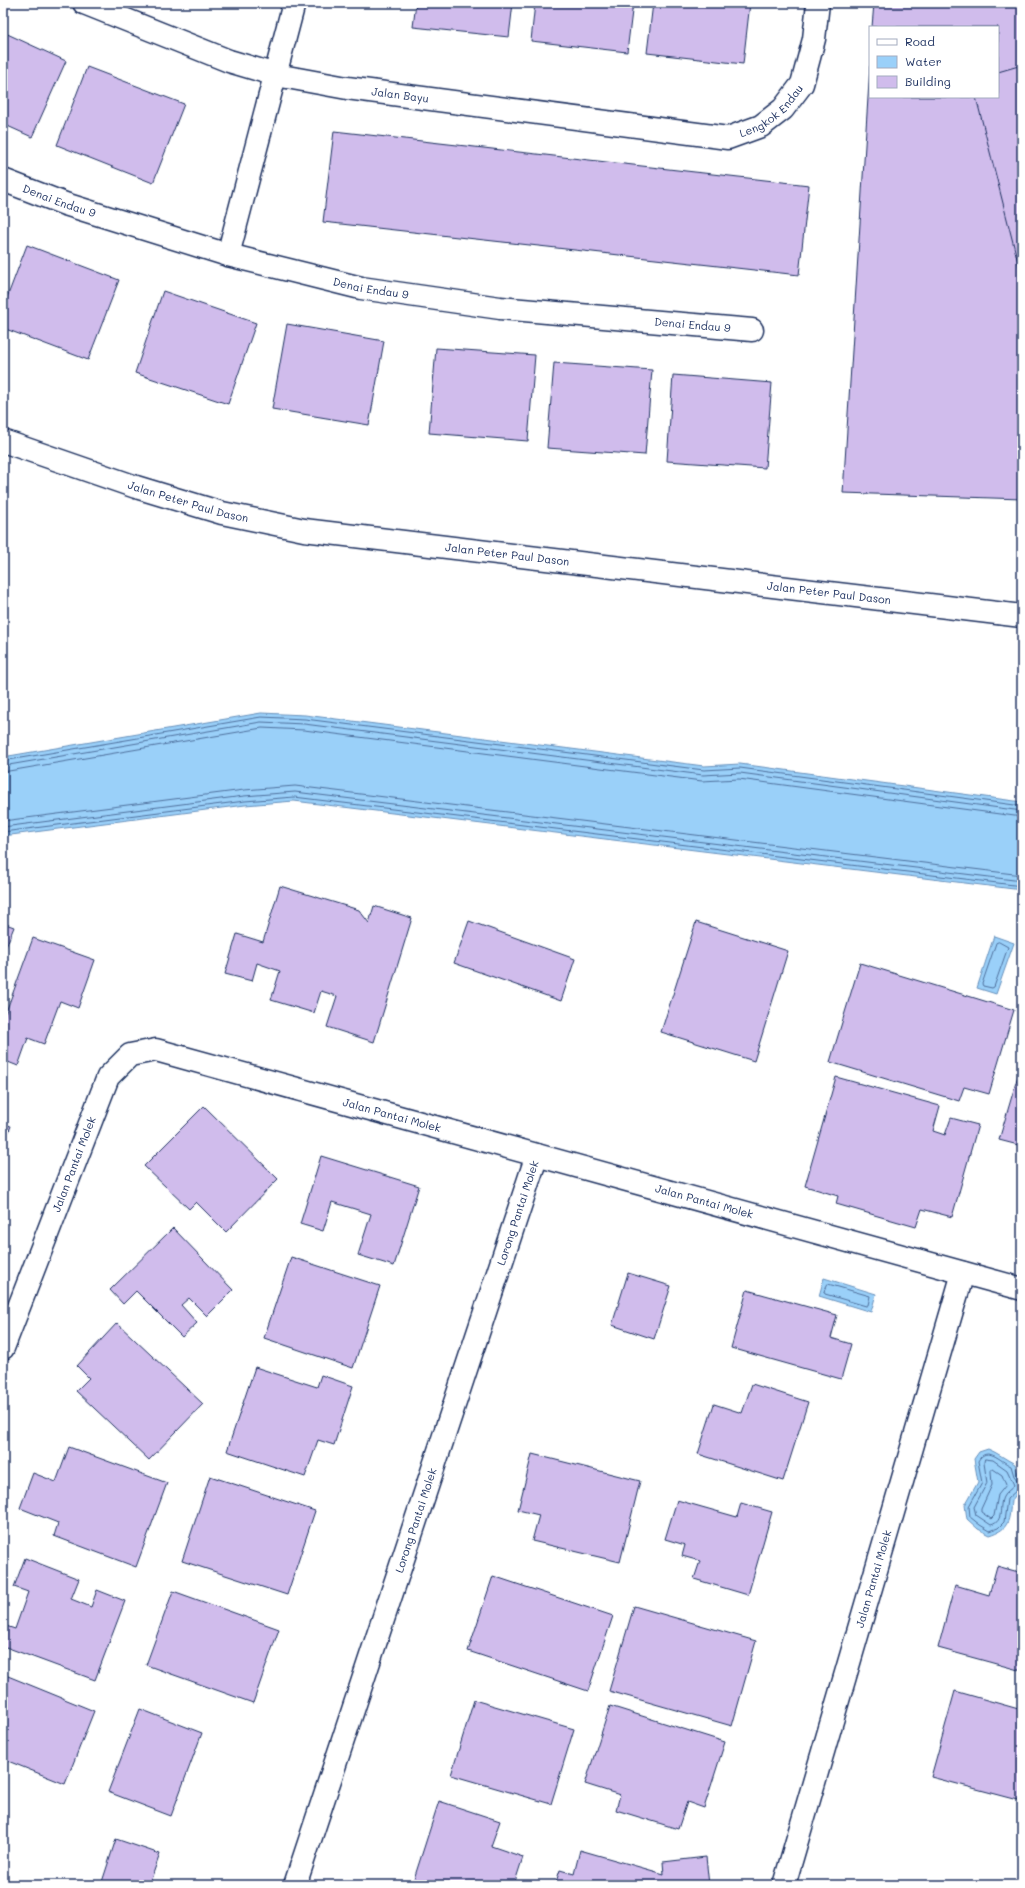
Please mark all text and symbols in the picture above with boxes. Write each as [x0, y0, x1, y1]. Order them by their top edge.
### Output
legend [869, 26, 999, 98]
text: Road [905, 33, 935, 49]
text: Water [905, 53, 942, 69]
text: Building [905, 73, 951, 89]
street label: Lengkok Endau [737, 81, 806, 140]
street label: Jalan Bayu [371, 83, 430, 106]
street label: Denai Endau 9 [21, 180, 98, 220]
street label: Denai Endau 9 [332, 273, 410, 302]
street label: Denai Endau 9 [654, 314, 732, 335]
street label: Jalan Peter Paul Dason [126, 477, 250, 525]
street label: Jalan Peter Paul Dason [444, 539, 570, 569]
street label: Jalan Peter Paul Dason [766, 578, 892, 607]
street label: Jalan Pantai Molek [341, 1094, 443, 1135]
street label: Jalan Pantai Molek [48, 1114, 99, 1214]
street label: Lorong Pantai Molek [493, 1158, 542, 1267]
street label: Jalan Pantai Molek [654, 1180, 755, 1222]
street label: Lorong Pantai Molek [391, 1466, 440, 1575]
street label: Jalan Pantai Molek [852, 1528, 895, 1629]

